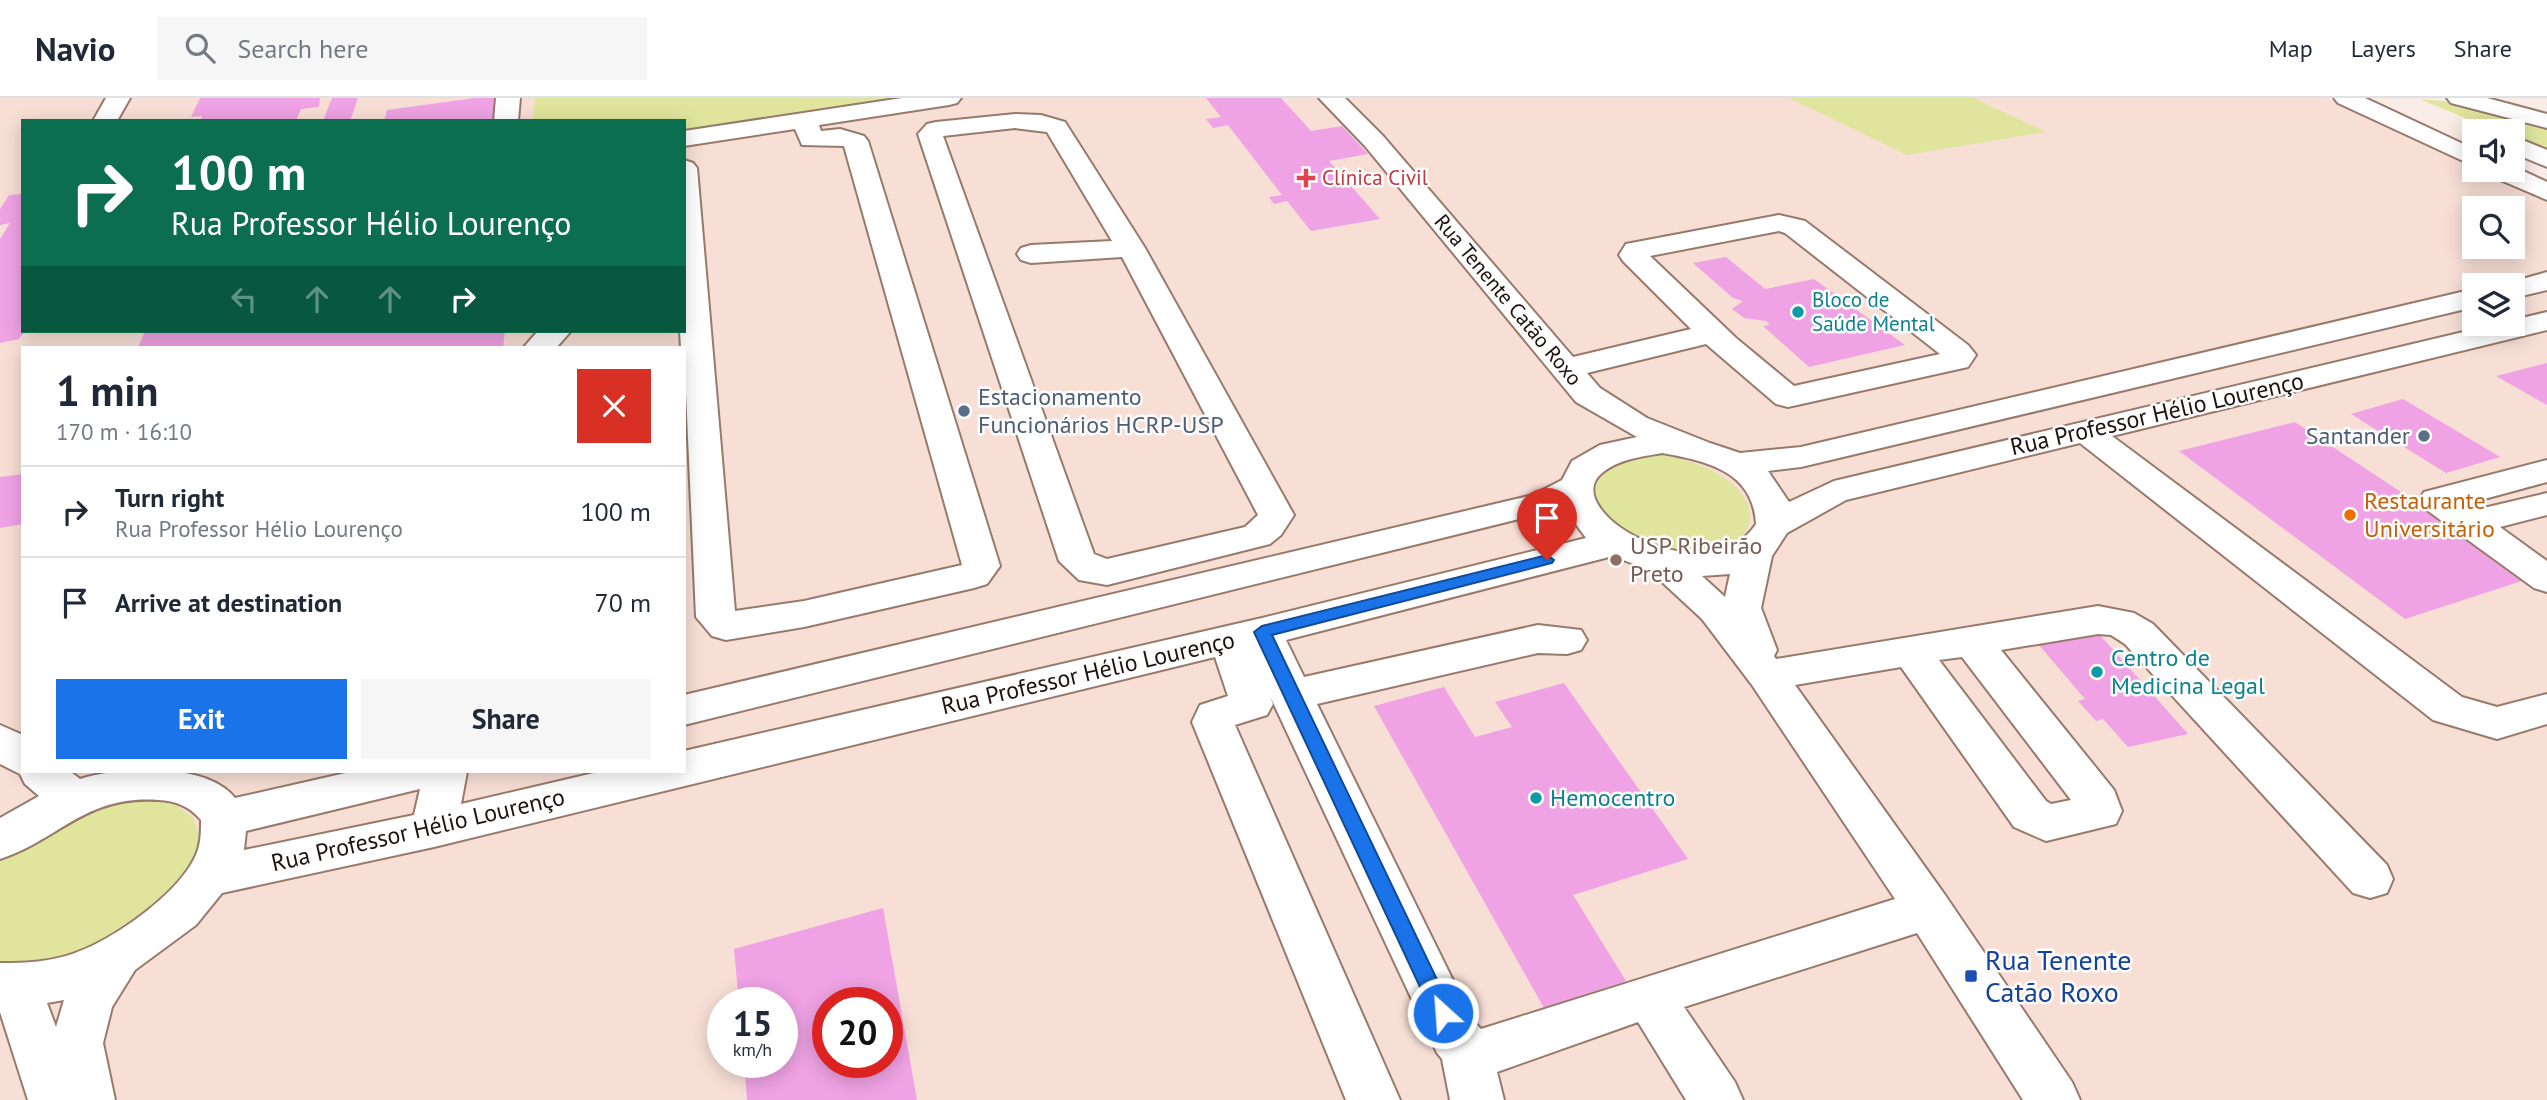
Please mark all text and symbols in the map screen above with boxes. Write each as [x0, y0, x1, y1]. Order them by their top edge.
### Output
search box [157, 17, 647, 80]
text: Navio [35, 27, 115, 70]
icon: search [181, 29, 219, 67]
text: Search here [237, 32, 369, 65]
text: Map [2269, 33, 2313, 64]
text: Layers [2351, 33, 2416, 64]
text: Share [2454, 33, 2512, 64]
map controls [2462, 119, 2525, 336]
button: sound [2462, 119, 2525, 182]
text: 100 m [171, 140, 306, 204]
icon: right [56, 147, 147, 238]
place label: Clínica Civil [1322, 164, 1428, 191]
marker: Clínica Civil [1296, 168, 1316, 188]
button: search [2462, 196, 2525, 259]
text: Rua Professor Hélio Lourenço [171, 202, 571, 244]
street label: Rua Tenente Catão Roxo [1429, 208, 1588, 391]
button: layers [2462, 273, 2525, 336]
icon: left [225, 280, 263, 318]
icon: ahead [298, 280, 336, 318]
icon: ahead [371, 280, 409, 318]
icon: right [444, 280, 482, 318]
place label: Bloco de Saúde Mental [1812, 286, 1935, 337]
marker: Bloco de Saúde Mental [1790, 304, 1806, 320]
text: 1 min [56, 363, 158, 418]
street label: Rua Professor Hélio Lourenço [2007, 365, 2307, 462]
button: close [577, 369, 651, 443]
place label: Estacionamento Funcionários HCRP-USP [978, 381, 1224, 440]
marker: Estacionamento Funcionários HCRP-USP [956, 403, 972, 419]
text: 170 m · 16:10 [56, 417, 192, 446]
place label: Santander [2306, 420, 2410, 451]
marker: Santander [2416, 428, 2432, 444]
text: Turn right [115, 481, 224, 514]
place label: Restaurante Universitário [2364, 485, 2495, 544]
pin [1517, 488, 1577, 560]
icon: right [56, 493, 94, 531]
text: 100 m [580, 495, 651, 528]
icon: arrive [1528, 499, 1566, 537]
marker: Restaurante Universitário [2342, 507, 2358, 523]
text: Rua Professor Hélio Lourenço [115, 514, 403, 543]
place label: USP Ribeirão Preto [1630, 530, 1762, 589]
marker: USP Ribeirão Preto [1608, 552, 1624, 568]
icon: arrive [56, 584, 94, 622]
text: Arrive at destination [115, 586, 342, 619]
text: 70 m [595, 586, 651, 619]
street label: Rua Professor Hélio Lourenço [938, 624, 1238, 721]
place label: Centro de Medicina Legal [2111, 642, 2265, 701]
marker: Centro de Medicina Legal [2089, 664, 2105, 680]
button: Exit [56, 679, 347, 759]
button: Share [361, 679, 651, 759]
street label: Rua Professor Hélio Lourenço [268, 781, 568, 878]
place label: Hemocentro [1550, 782, 1675, 813]
marker: Hemocentro [1528, 790, 1544, 806]
place label: Rua Tenente Catão Roxo [1985, 941, 2131, 1010]
marker: Rua Tenente Catão Roxo [1963, 968, 1979, 984]
position arrow [1406, 976, 1480, 1050]
speed limit sign: 20 [812, 987, 903, 1078]
text: 15 [733, 1000, 772, 1046]
text: km/h [733, 1038, 772, 1061]

